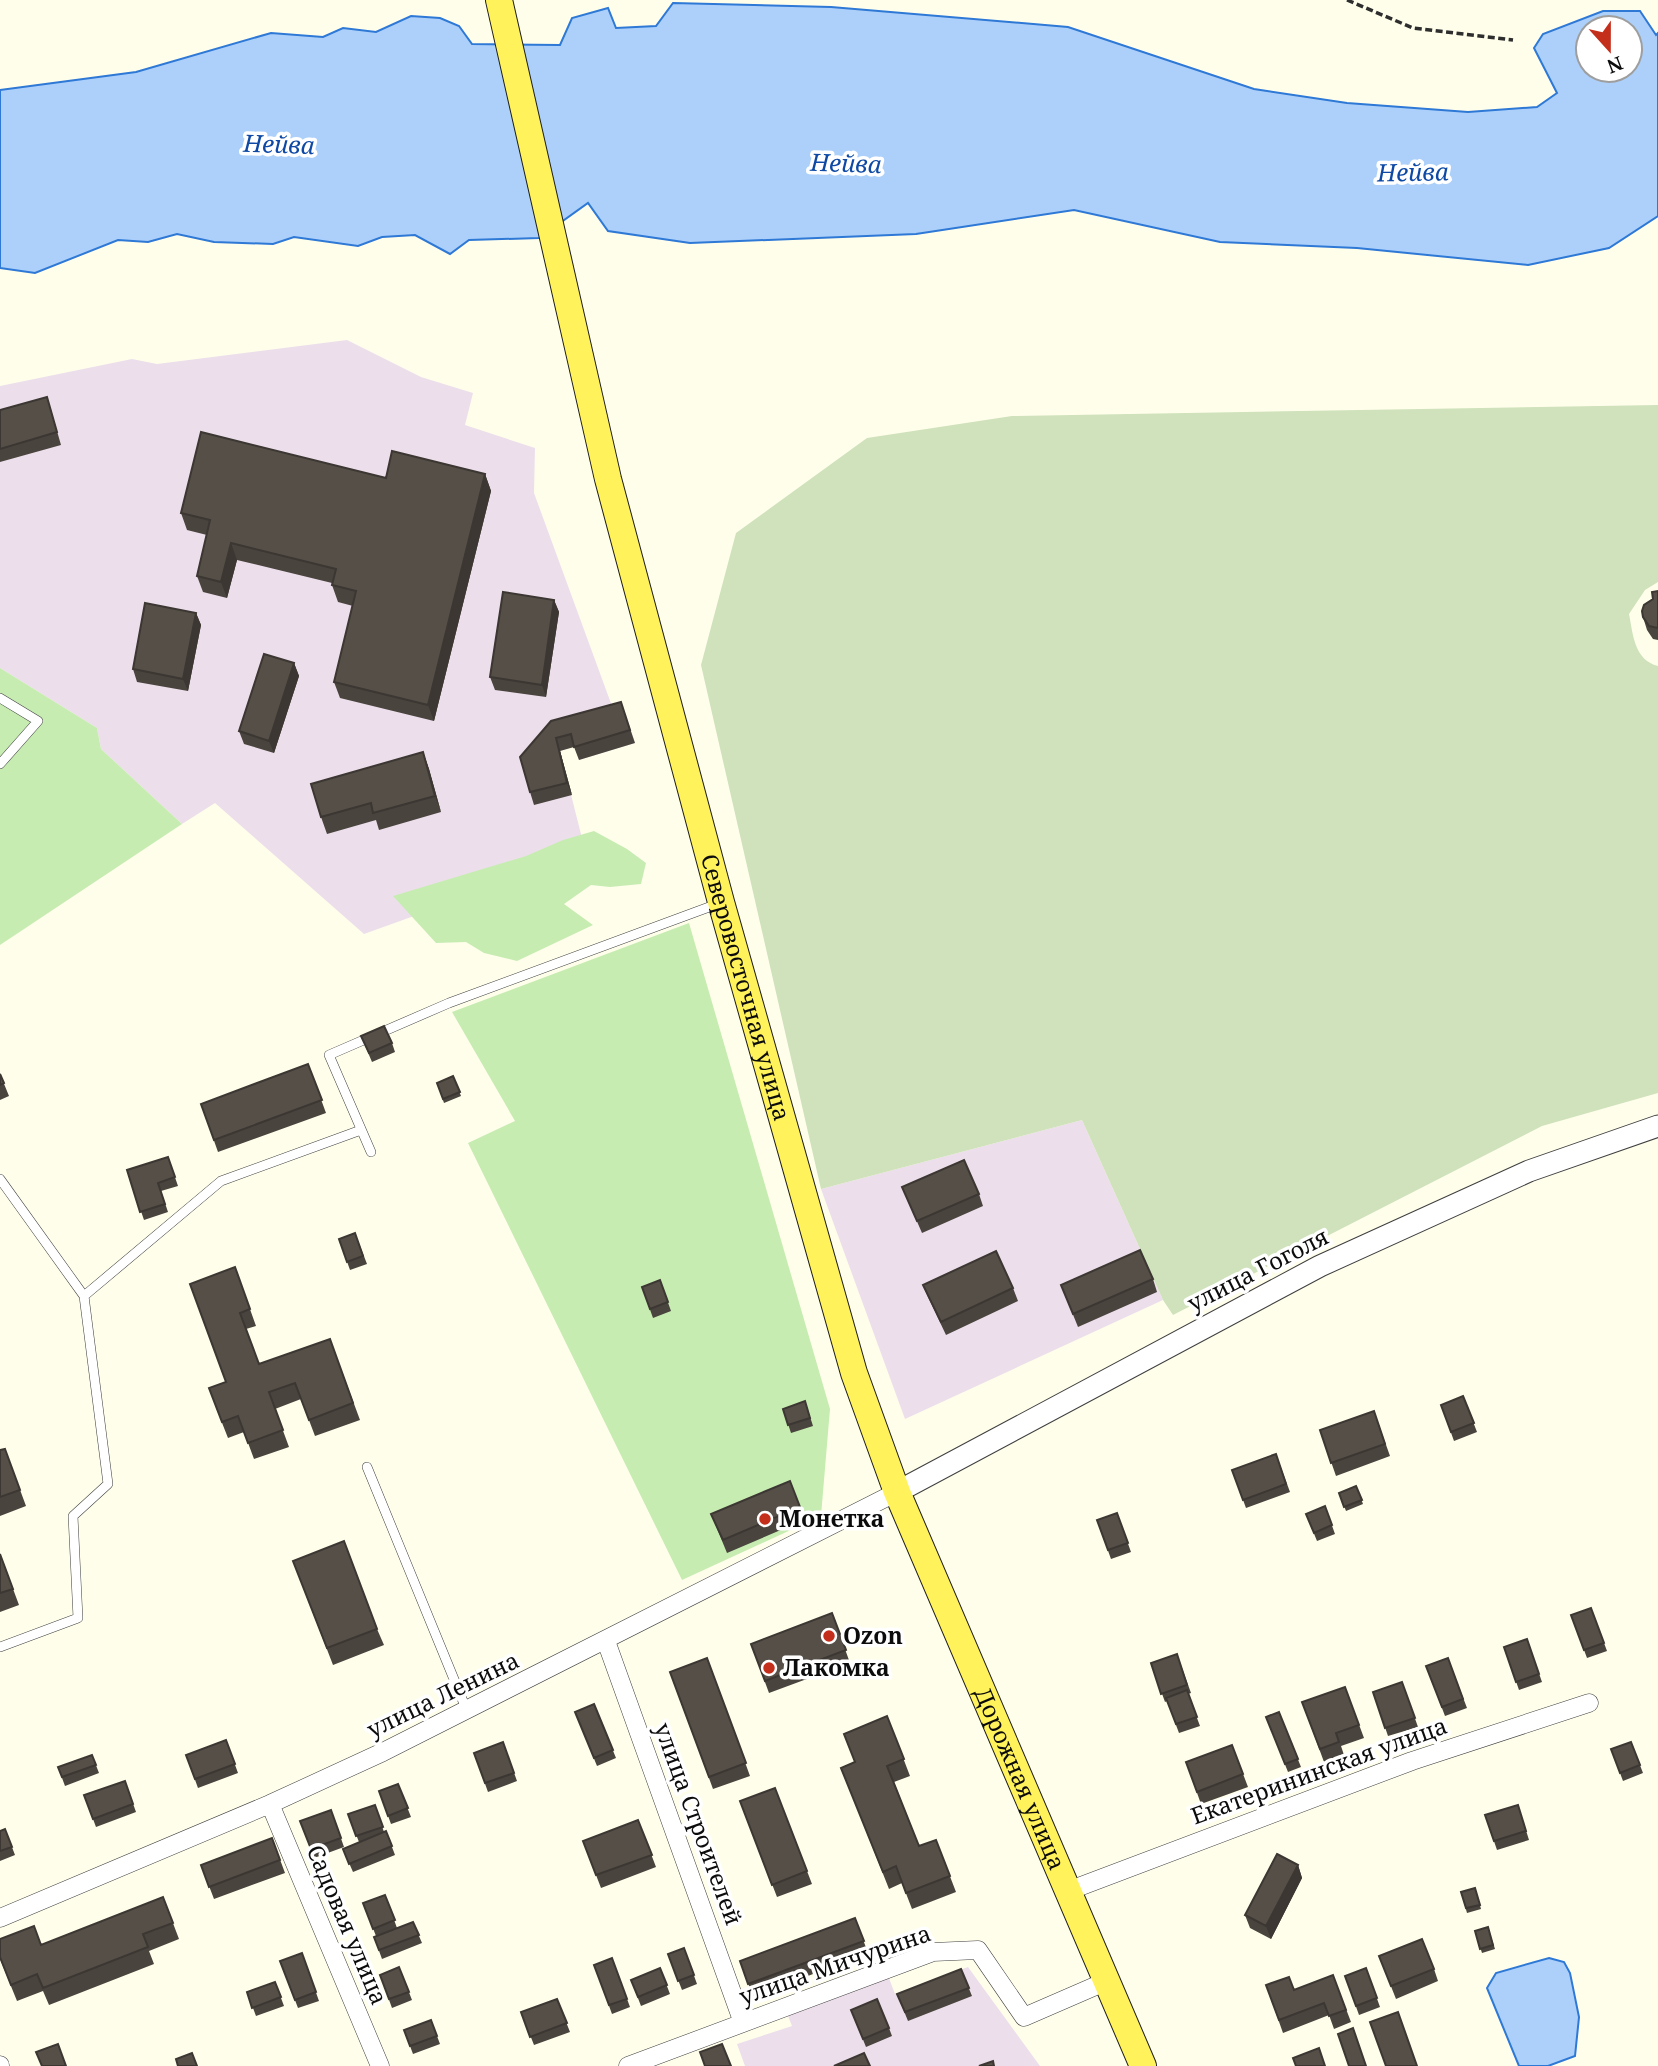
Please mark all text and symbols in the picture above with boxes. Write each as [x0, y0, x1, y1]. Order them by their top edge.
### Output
north arrow [1574, 14, 1644, 84]
text: N [1603, 50, 1627, 80]
water label: Нейва [242, 126, 316, 161]
water label: Нейва [809, 145, 883, 180]
water label: Нейва [1376, 154, 1449, 189]
street label: Северовосточная улица [694, 850, 799, 1124]
street label: улица Гоголя [1181, 1220, 1334, 1318]
place label: Монетка [779, 1502, 884, 1534]
marker: Монетка [757, 1511, 773, 1527]
place label: Ozon [843, 1619, 903, 1651]
marker: Ozon [821, 1628, 837, 1644]
street label: улица Ленина [361, 1643, 524, 1745]
place label: Лакомка [783, 1651, 890, 1683]
marker: Лакомка [761, 1660, 777, 1676]
street label: Дорожная улица [968, 1682, 1074, 1874]
street label: Екатерининская улица [1186, 1709, 1451, 1831]
street label: улица Строителей [647, 1718, 750, 1929]
street label: Садовая улица [300, 1840, 396, 2009]
street label: улица Мичурина [735, 1916, 935, 2012]

